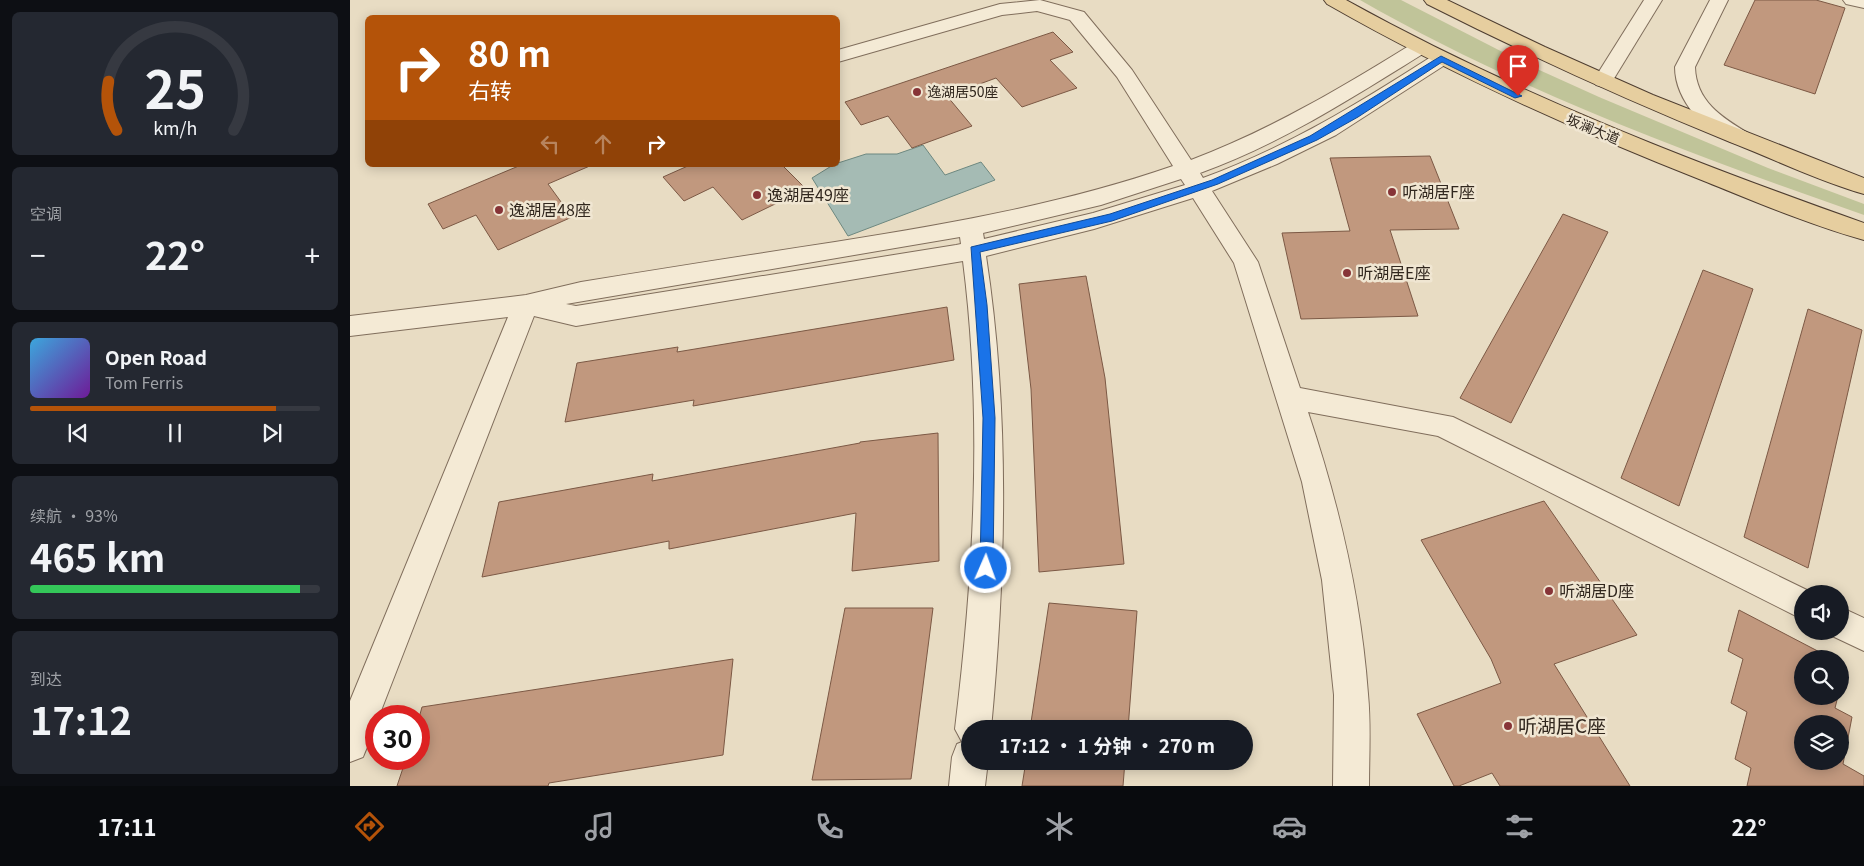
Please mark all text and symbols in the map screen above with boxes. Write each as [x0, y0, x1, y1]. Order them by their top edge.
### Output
text: 80 m [468, 26, 551, 77]
icon: right [385, 35, 450, 100]
pin [1497, 45, 1539, 96]
text: 25 [144, 49, 206, 124]
icon: arrive [1504, 52, 1532, 80]
text: 右转 [468, 73, 512, 105]
place label: 逸湖居50座 [927, 81, 999, 101]
marker: 逸湖居50座 [911, 86, 923, 98]
street label: 坂澜大道 [1564, 108, 1623, 148]
text: km/h [153, 114, 197, 140]
icon: left [536, 130, 564, 158]
icon: ahead [589, 130, 617, 158]
icon: right [642, 130, 670, 158]
place label: 听湖居F座 [1402, 179, 1475, 203]
place label: 逸湖居49座 [767, 182, 849, 206]
marker: 听湖居F座 [1386, 186, 1398, 198]
marker: 逸湖居49座 [751, 189, 763, 201]
place label: 逸湖居48座 [509, 197, 591, 221]
text: 空调 [30, 201, 62, 225]
marker: 逸湖居48座 [493, 204, 505, 216]
text: 22° [145, 226, 205, 281]
text: − [30, 234, 46, 274]
text: + [304, 234, 320, 274]
place label: 听湖居E座 [1357, 260, 1430, 284]
marker: 听湖居E座 [1341, 267, 1353, 279]
text: Open Road [105, 343, 207, 370]
text: Tom Ferris [105, 370, 183, 394]
icon: previous [64, 419, 92, 447]
icon: pause [161, 419, 189, 447]
icon: next [258, 419, 286, 447]
text: 续航 · 93% [30, 503, 118, 527]
text: 465 km [30, 528, 165, 583]
position arrow [959, 541, 1011, 593]
place label: 听湖居D座 [1559, 578, 1634, 602]
marker: 听湖居D座 [1543, 585, 1555, 597]
map controls [1794, 585, 1849, 770]
button: sound [1794, 585, 1849, 640]
button: search [1794, 650, 1849, 705]
text: 到达 [30, 666, 62, 690]
text: 17:12 [30, 691, 132, 746]
speed limit sign: 30 [365, 705, 430, 770]
place label: 听湖居C座 [1518, 711, 1606, 738]
button: layers [1794, 715, 1849, 770]
marker: 听湖居C座 [1502, 720, 1514, 732]
text: 17:12 · 1 分钟 · 270 m [999, 731, 1215, 758]
icon: directions [352, 809, 387, 844]
icon: music [582, 809, 617, 844]
icon: phone [812, 809, 847, 844]
icon: climate [1042, 809, 1077, 844]
icon: car [1272, 809, 1307, 844]
icon: filters [1502, 809, 1537, 844]
text: 17:11 [98, 810, 157, 842]
text: 22° [1732, 810, 1766, 842]

